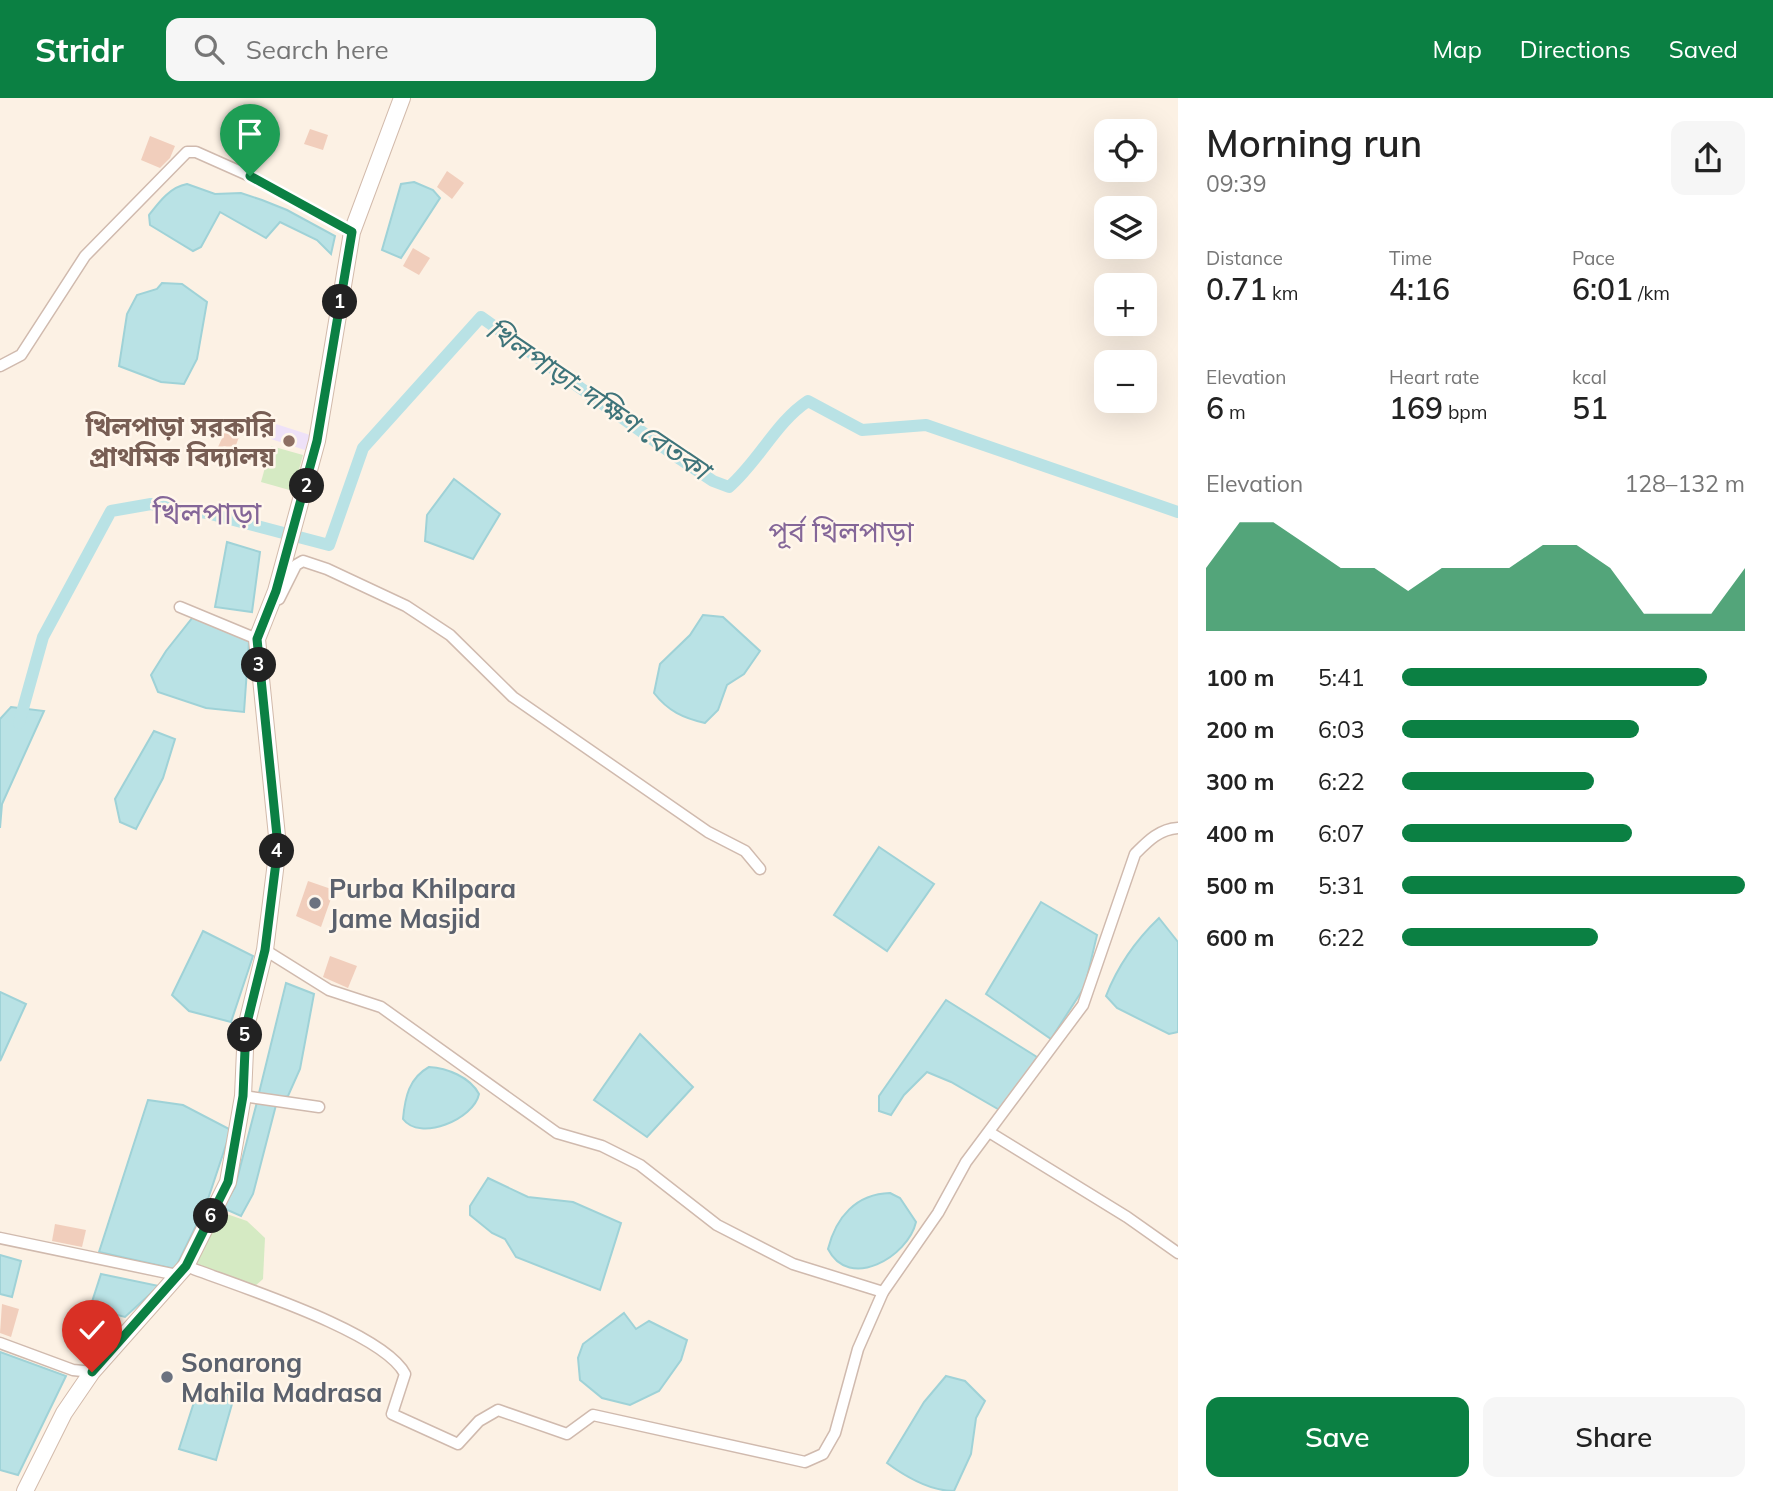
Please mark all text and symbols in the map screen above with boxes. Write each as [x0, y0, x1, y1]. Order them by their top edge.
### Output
search box [166, 18, 656, 81]
text: Stridr [35, 29, 124, 70]
icon: search [190, 30, 228, 68]
text: Search here [246, 33, 389, 66]
text: Map [1432, 34, 1482, 64]
text: Directions [1520, 34, 1631, 64]
text: Saved [1669, 34, 1738, 64]
pin [220, 104, 280, 176]
icon: arrive [231, 115, 269, 153]
map controls [1094, 119, 1157, 413]
button: locate [1094, 119, 1157, 182]
text: Morning run [1206, 119, 1422, 167]
button: share [1671, 121, 1745, 195]
text: 09:39 [1206, 169, 1266, 198]
button: layers [1094, 196, 1157, 259]
text: Distance [1206, 246, 1283, 270]
text: Time [1389, 246, 1432, 270]
text: Pace [1572, 246, 1615, 270]
text: 0.71 [1206, 270, 1267, 308]
text: 4:16 [1389, 270, 1450, 308]
text: 6:01 [1572, 270, 1633, 308]
button: + [1094, 273, 1157, 336]
text: km [1267, 281, 1299, 305]
text: /km [1633, 281, 1670, 305]
pin: 1 [322, 284, 358, 320]
text: 1 [334, 289, 345, 313]
water label: খিলপাড়া-দক্ষিণ বেতকা [480, 311, 721, 490]
button: − [1094, 350, 1157, 413]
text: Elevation [1206, 365, 1286, 389]
text: Heart rate [1389, 365, 1479, 389]
text: kcal [1572, 365, 1607, 389]
text: 6 [1206, 389, 1224, 427]
text: 169 [1389, 389, 1443, 427]
text: 51 [1572, 389, 1608, 427]
text: m [1224, 400, 1246, 424]
text: bpm [1443, 400, 1487, 424]
place label: খিলপাড়া সরকারি প্রাথমিক বিদ্যালয় [85, 410, 276, 473]
marker: খিলপাড়া সরকারি প্রাথমিক বিদ্যালয় [281, 433, 297, 449]
pin: 2 [290, 468, 324, 504]
text: Elevation [1206, 469, 1303, 498]
text: 128–132 m [1624, 469, 1745, 498]
text: 2 [301, 473, 312, 497]
district label: খিলপাড়া [152, 494, 262, 532]
district label: পূর্ব খিলপাড়া [768, 514, 914, 549]
pin: 3 [242, 648, 276, 682]
text: 3 [253, 652, 264, 676]
text: 100 m [1206, 663, 1274, 692]
text: 5:41 [1318, 663, 1365, 692]
text: 200 m [1206, 715, 1274, 744]
text: 6:03 [1318, 715, 1365, 744]
text: 300 m [1206, 767, 1274, 796]
text: 6:22 [1318, 767, 1365, 796]
text: 400 m [1206, 819, 1274, 848]
text: 6:07 [1318, 819, 1365, 848]
pin: 4 [260, 834, 294, 868]
text: 4 [271, 838, 282, 862]
text: 500 m [1206, 871, 1274, 900]
text: 5:31 [1318, 871, 1365, 900]
place label: Purba Khilpara Jame Masjid [329, 872, 516, 935]
marker: Purba Khilpara Jame Masjid [307, 895, 323, 911]
text: 600 m [1206, 923, 1274, 952]
text: 6:22 [1318, 923, 1365, 952]
pin: 5 [228, 1018, 262, 1052]
text: 5 [239, 1022, 250, 1046]
pin: 6 [194, 1198, 228, 1234]
text: 6 [205, 1203, 216, 1227]
pin [62, 1300, 122, 1372]
icon: check [73, 1311, 111, 1349]
place label: Sonarong Mahila Madrasa [181, 1346, 382, 1409]
marker: Sonarong Mahila Madrasa [159, 1369, 175, 1385]
button: Save [1206, 1397, 1469, 1477]
button: Share [1483, 1397, 1745, 1477]

